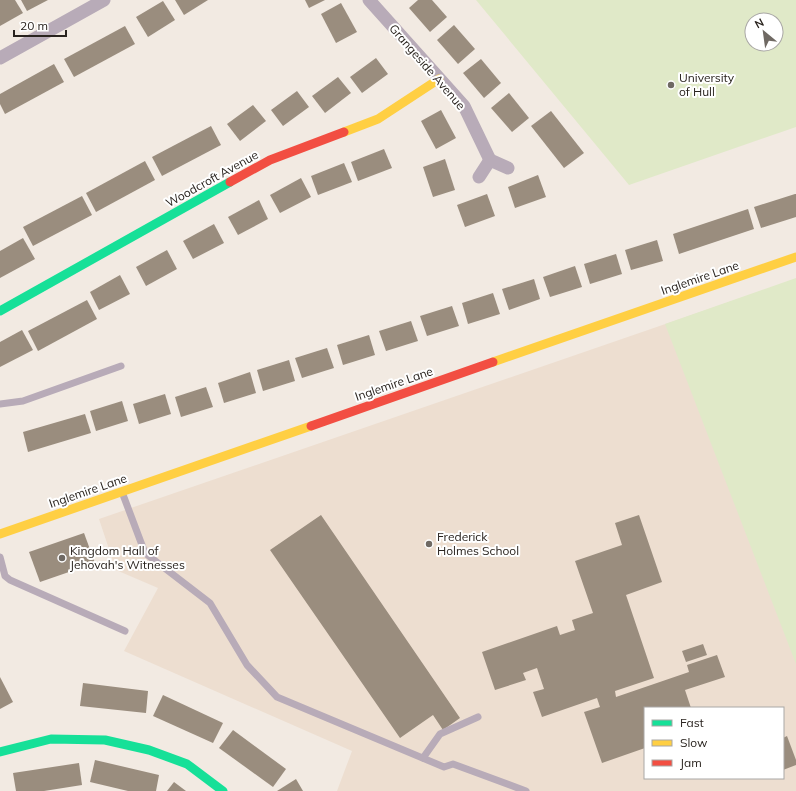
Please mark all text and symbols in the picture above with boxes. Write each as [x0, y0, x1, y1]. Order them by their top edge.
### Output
scale bar [14, 12, 66, 38]
north arrow [744, 12, 784, 52]
text: N [752, 15, 766, 31]
text: 20 m [20, 18, 48, 33]
street label: Grangeside Avenue [386, 21, 469, 113]
place label: University of Hull [679, 70, 735, 99]
marker: University of Hull [666, 80, 676, 90]
street label: Woodcroft Avenue [163, 147, 261, 210]
street label: Inglemire Lane [659, 257, 741, 298]
street label: Inglemire Lane [353, 363, 435, 404]
street label: Inglemire Lane [47, 470, 129, 511]
place label: Frederick Holmes School [437, 529, 519, 558]
marker: Frederick Holmes School [424, 539, 434, 549]
place label: Kingdom Hall of Jehovah's Witnesses [70, 543, 185, 572]
marker: Kingdom Hall of Jehovah's Witnesses [57, 553, 67, 563]
legend [644, 707, 784, 779]
text: Fast [680, 715, 704, 730]
text: Slow [680, 735, 708, 750]
text: Jam [680, 755, 702, 770]

